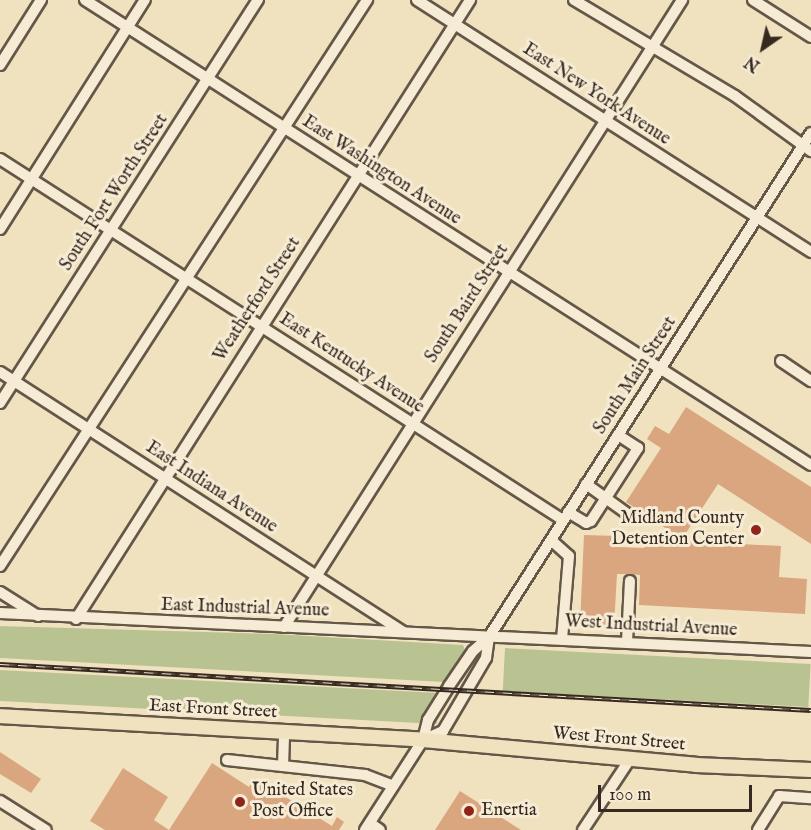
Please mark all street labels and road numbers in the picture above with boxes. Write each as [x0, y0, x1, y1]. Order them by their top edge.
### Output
street label: East New York Avenue [518, 39, 674, 151]
street label: South Fort Worth Street [56, 111, 174, 275]
street label: East Washington Avenue [298, 112, 464, 230]
street label: Weatherford Street [210, 234, 306, 366]
street label: South Baird Street [422, 241, 514, 367]
street label: East Kentucky Avenue [275, 309, 427, 419]
street label: South Main Street [590, 313, 682, 439]
street label: East Indiana Avenue [141, 437, 281, 539]
street label: East Industrial Avenue [160, 595, 330, 623]
street label: West Industrial Avenue [564, 612, 738, 642]
street label: East Front Street [148, 696, 278, 724]
street label: West Front Street [552, 723, 686, 757]

